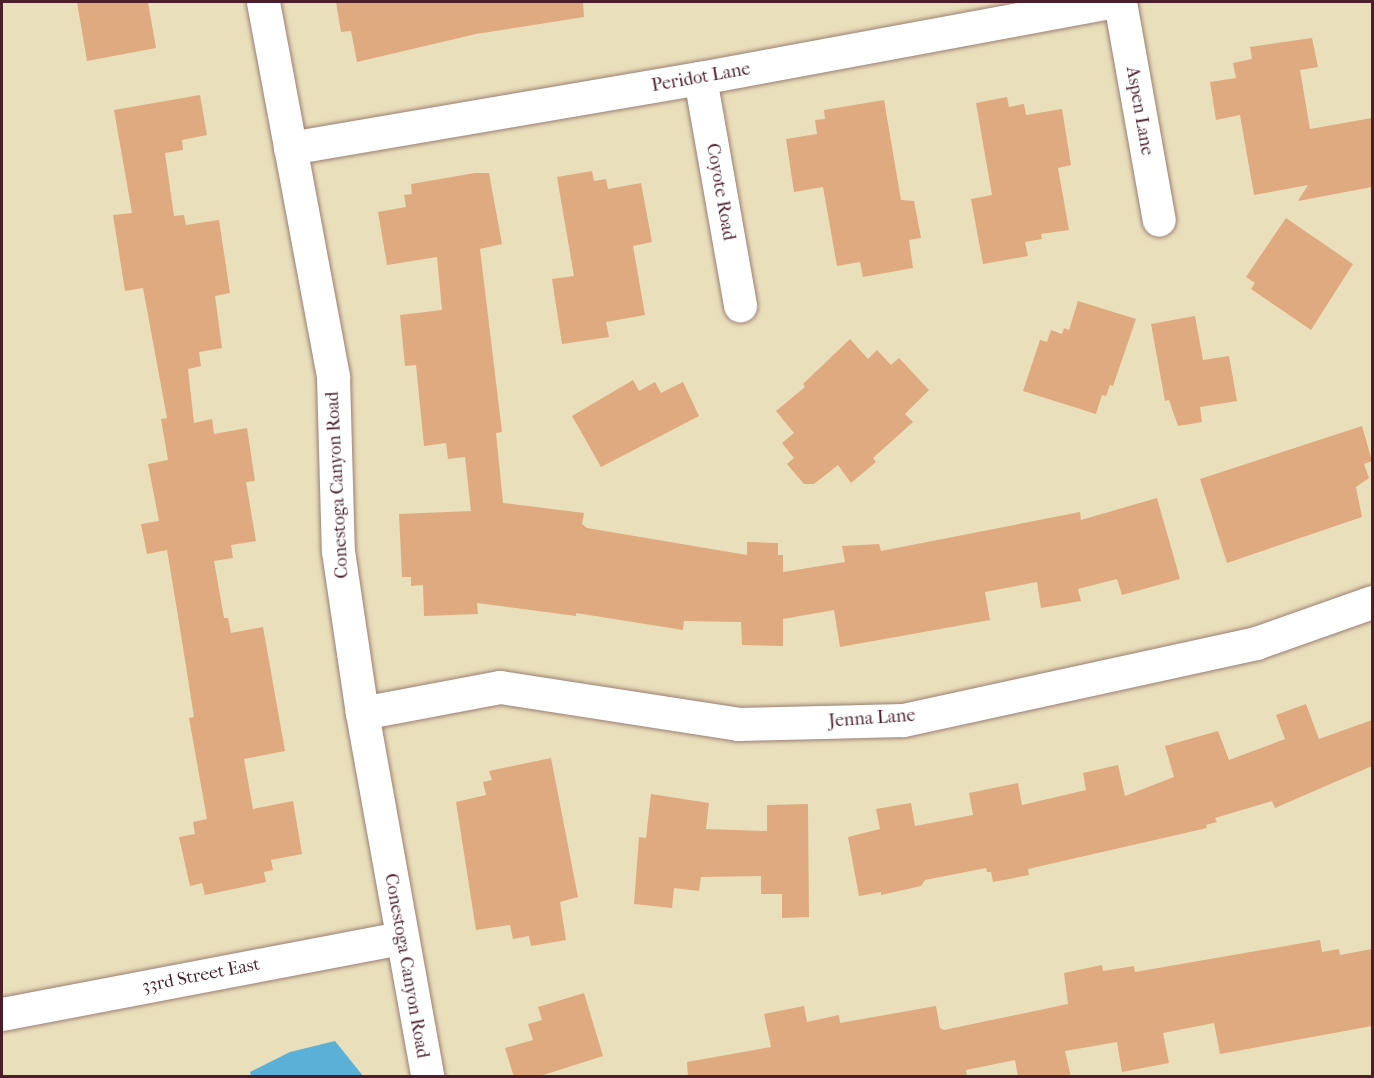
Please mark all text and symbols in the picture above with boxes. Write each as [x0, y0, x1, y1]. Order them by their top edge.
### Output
street label: Peridot Lane [650, 59, 752, 97]
street label: Aspen Lane [1121, 65, 1157, 157]
street label: Coyote Road [701, 142, 739, 242]
street label: Conestoga Canyon Road [322, 391, 354, 579]
street label: Jenna Lane [828, 705, 916, 733]
street label: Conestoga Canyon Road [379, 872, 433, 1060]
street label: 33rd Street East [140, 954, 262, 998]

